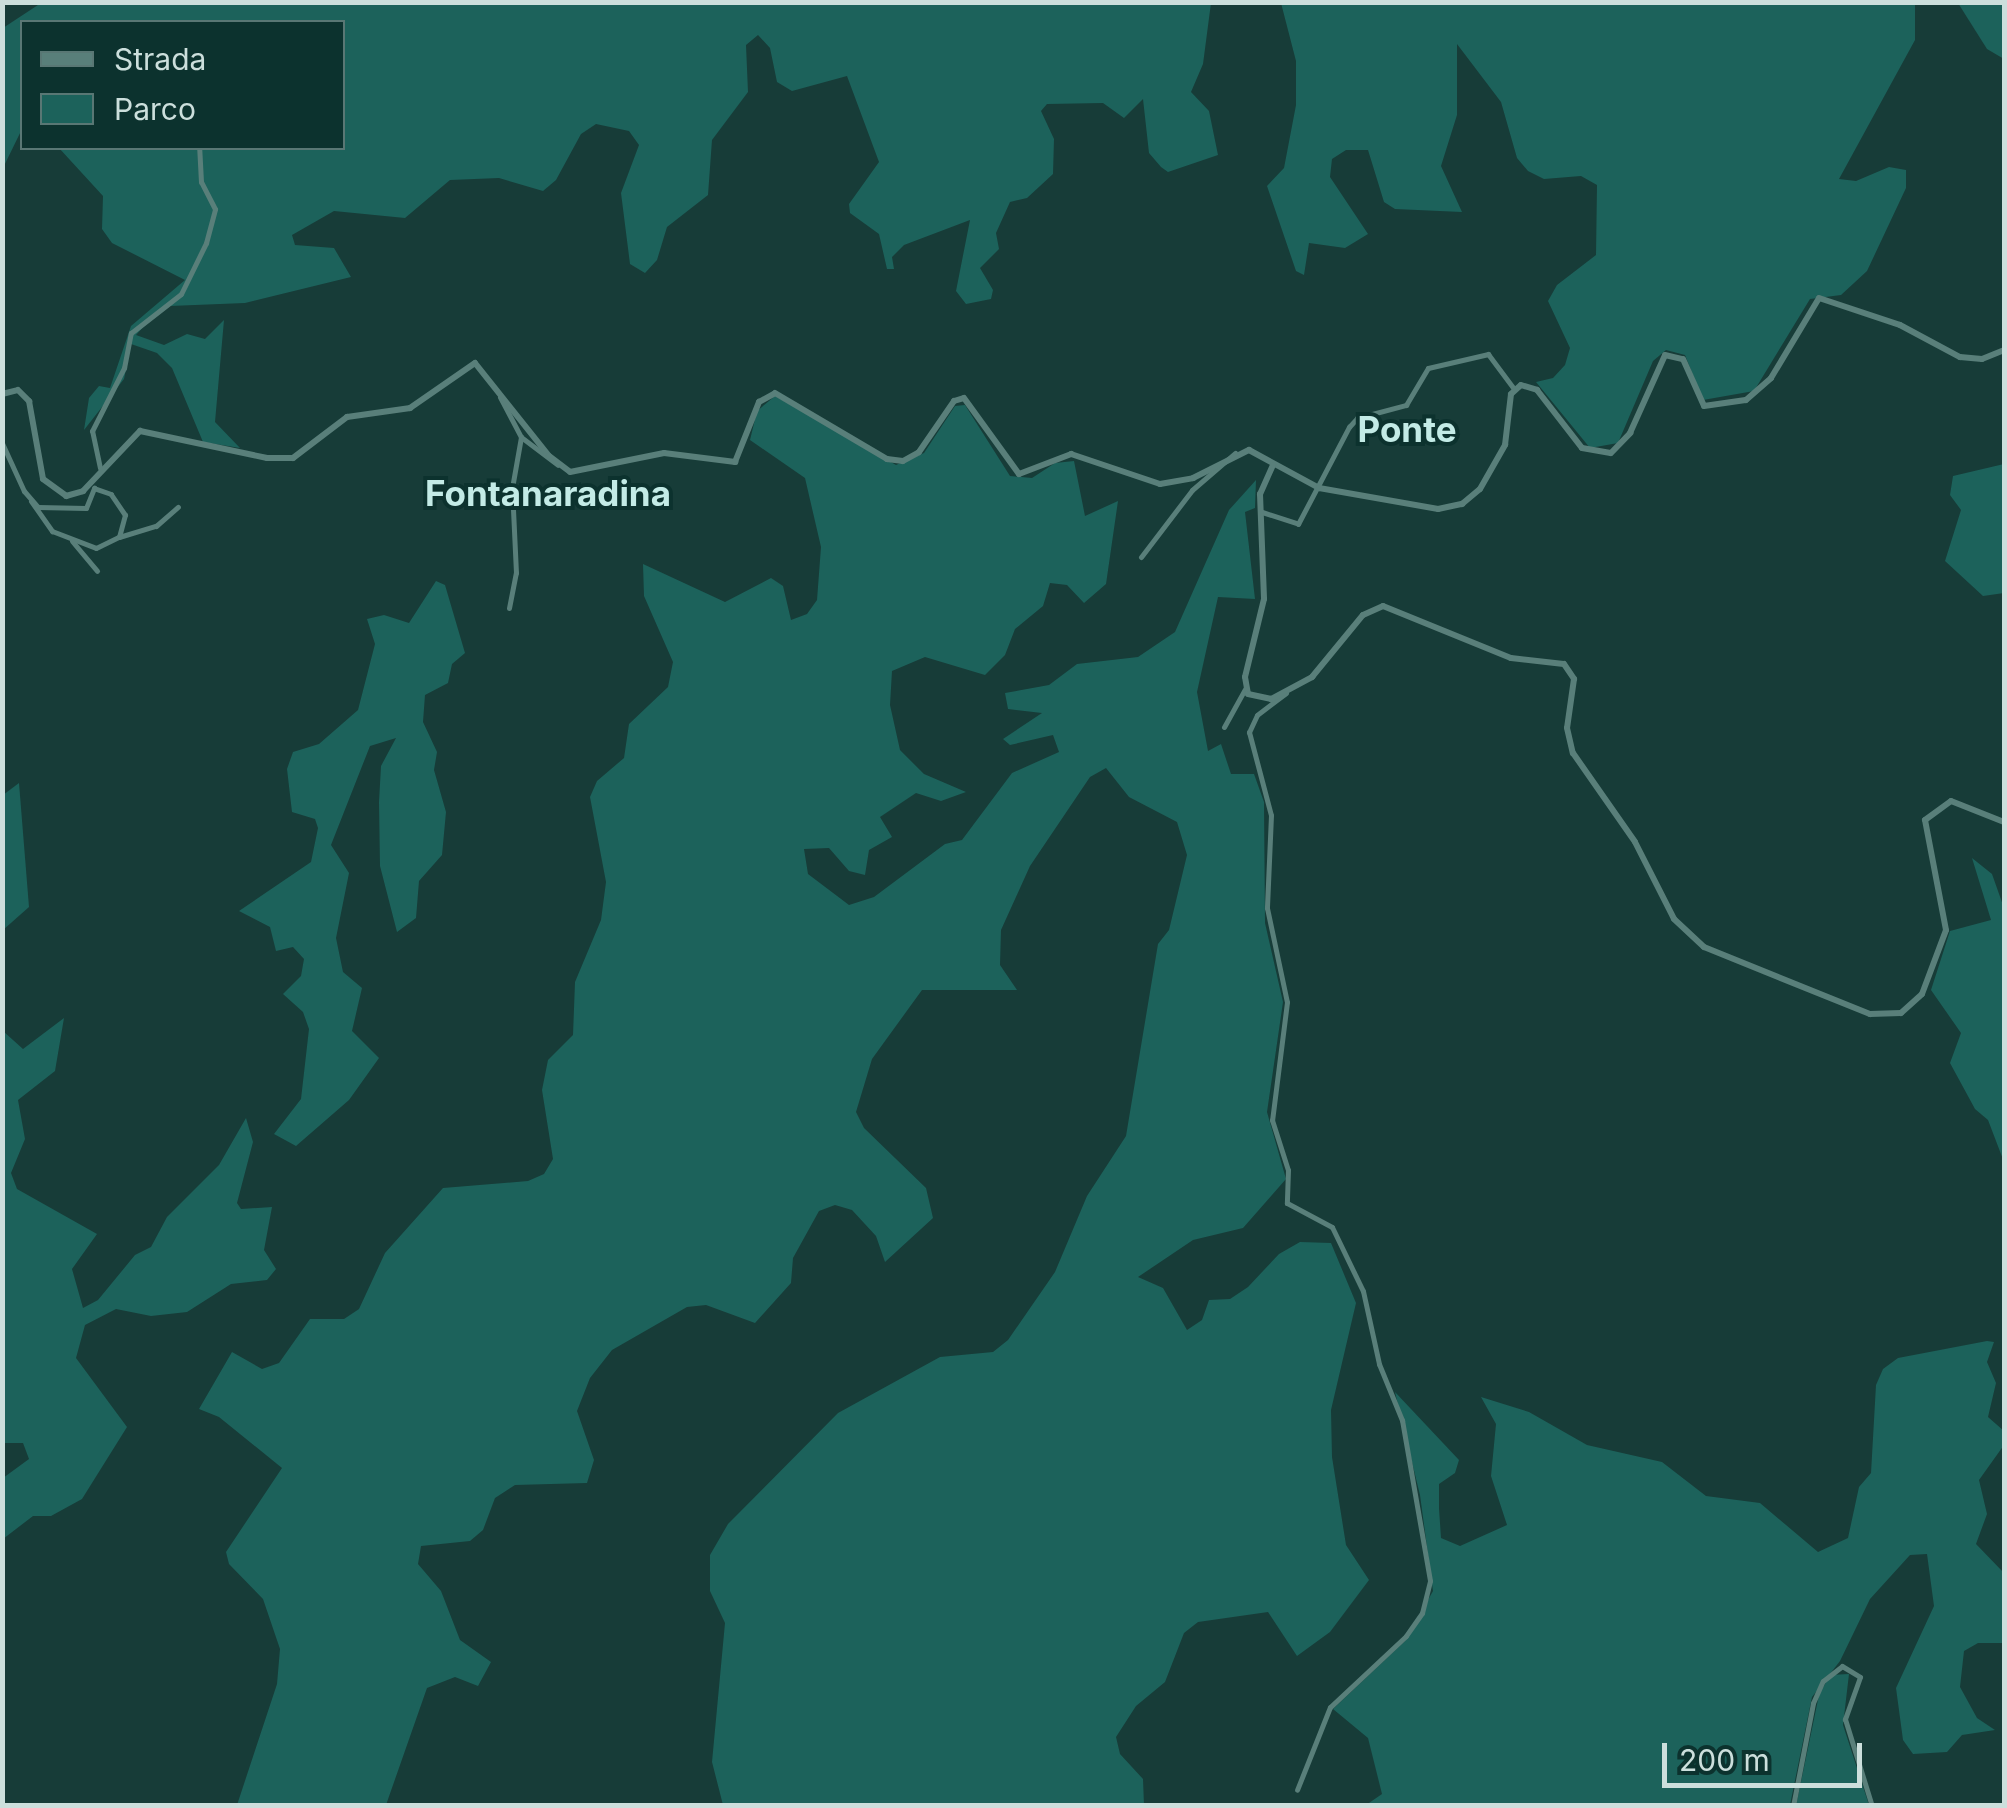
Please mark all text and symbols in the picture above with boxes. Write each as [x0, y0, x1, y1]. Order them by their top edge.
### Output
legend [20, 20, 345, 150]
text: Strada [114, 41, 206, 77]
text: Parco [114, 91, 196, 127]
district label: Ponte [1358, 408, 1456, 450]
district label: Fontanaradina [425, 472, 671, 514]
scale bar [1667, 1723, 1867, 1785]
text: 200 m [1679, 1742, 1770, 1778]

